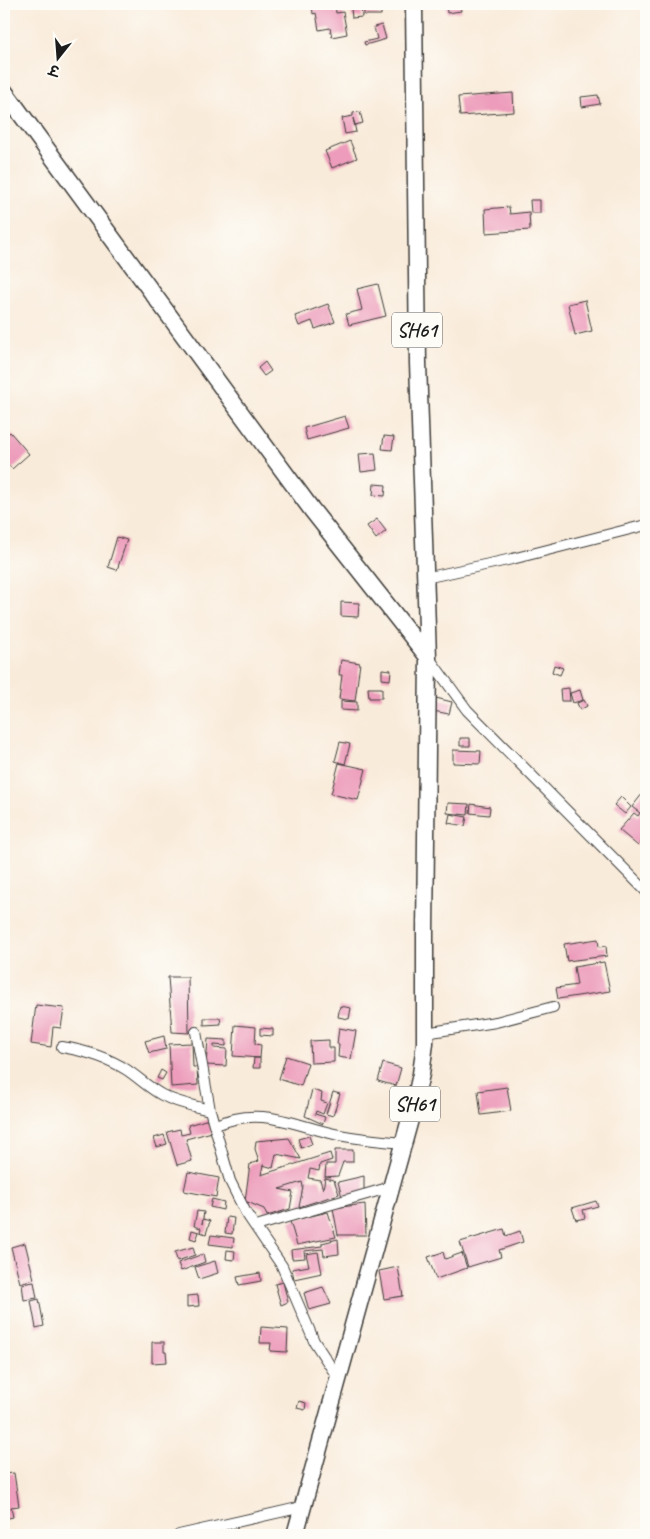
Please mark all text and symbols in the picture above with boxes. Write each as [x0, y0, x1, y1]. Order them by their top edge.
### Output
north arrow [32, 32, 82, 82]
text: उ [46, 60, 63, 80]
road number: SH61 [392, 312, 442, 348]
road number: SH61 [390, 1086, 440, 1122]

